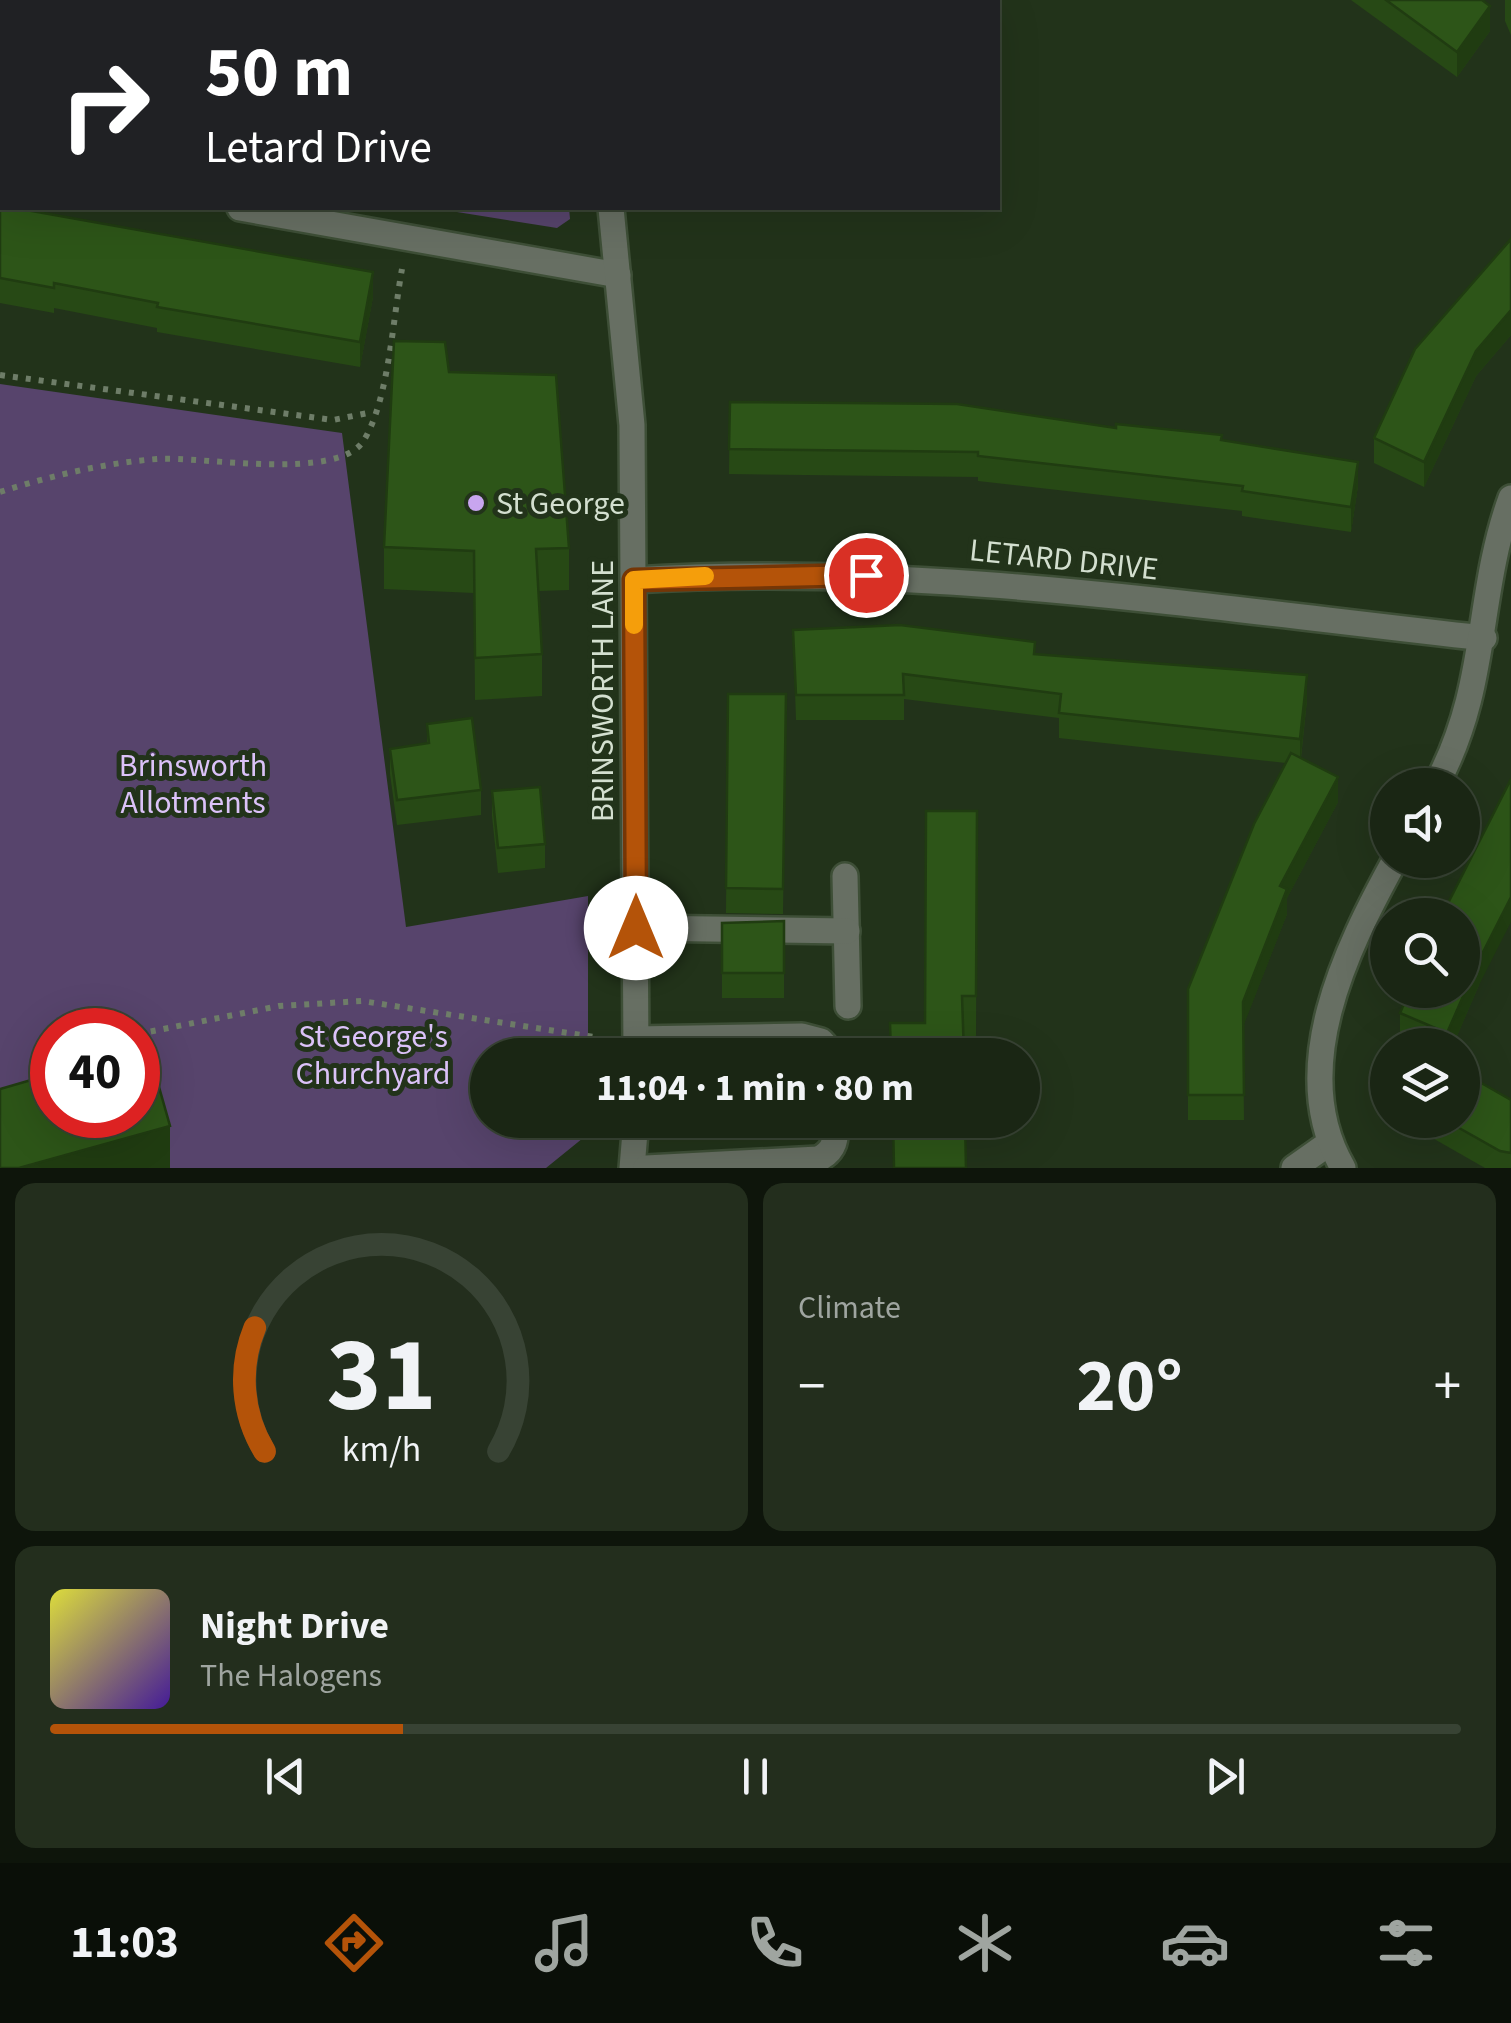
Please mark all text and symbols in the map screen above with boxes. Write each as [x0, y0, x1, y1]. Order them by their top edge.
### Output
text: 50 m [205, 23, 353, 123]
icon: right [40, 40, 170, 170]
text: Letard Drive [205, 116, 432, 180]
place label: St George [496, 481, 625, 527]
marker: St George [465, 492, 487, 514]
street label: LETARD DRIVE [967, 527, 1161, 593]
pin [824, 533, 909, 618]
icon: arrive [839, 548, 894, 603]
street label: BRINSWORTH LANE [580, 560, 626, 822]
park label: Brinsworth Allotments [119, 743, 267, 826]
map controls [1370, 768, 1480, 1138]
button: sound [1370, 768, 1480, 878]
position arrow [584, 876, 688, 980]
button: search [1370, 898, 1480, 1008]
speed limit sign: 40 [30, 1008, 160, 1138]
park label: St George's Churchyard [296, 1014, 450, 1097]
button: layers [1370, 1028, 1480, 1138]
text: 11:04 · 1 min · 80 m [596, 1061, 914, 1115]
text: Climate [798, 1285, 901, 1331]
text: 31 [327, 1303, 436, 1451]
text: 20° [1076, 1333, 1183, 1440]
text: − [798, 1348, 825, 1426]
text: + [1434, 1348, 1461, 1426]
text: km/h [342, 1424, 421, 1475]
text: Night Drive [200, 1599, 389, 1653]
text: The Halogens [200, 1653, 382, 1699]
icon: previous [258, 1749, 313, 1804]
icon: pause [728, 1749, 783, 1804]
icon: next [1198, 1749, 1253, 1804]
icon: directions [319, 1908, 389, 1978]
icon: music [529, 1908, 599, 1978]
icon: phone [740, 1908, 810, 1978]
icon: climate [950, 1908, 1020, 1978]
icon: car [1160, 1908, 1230, 1978]
icon: filters [1371, 1908, 1441, 1978]
text: 11:03 [70, 1911, 179, 1975]

